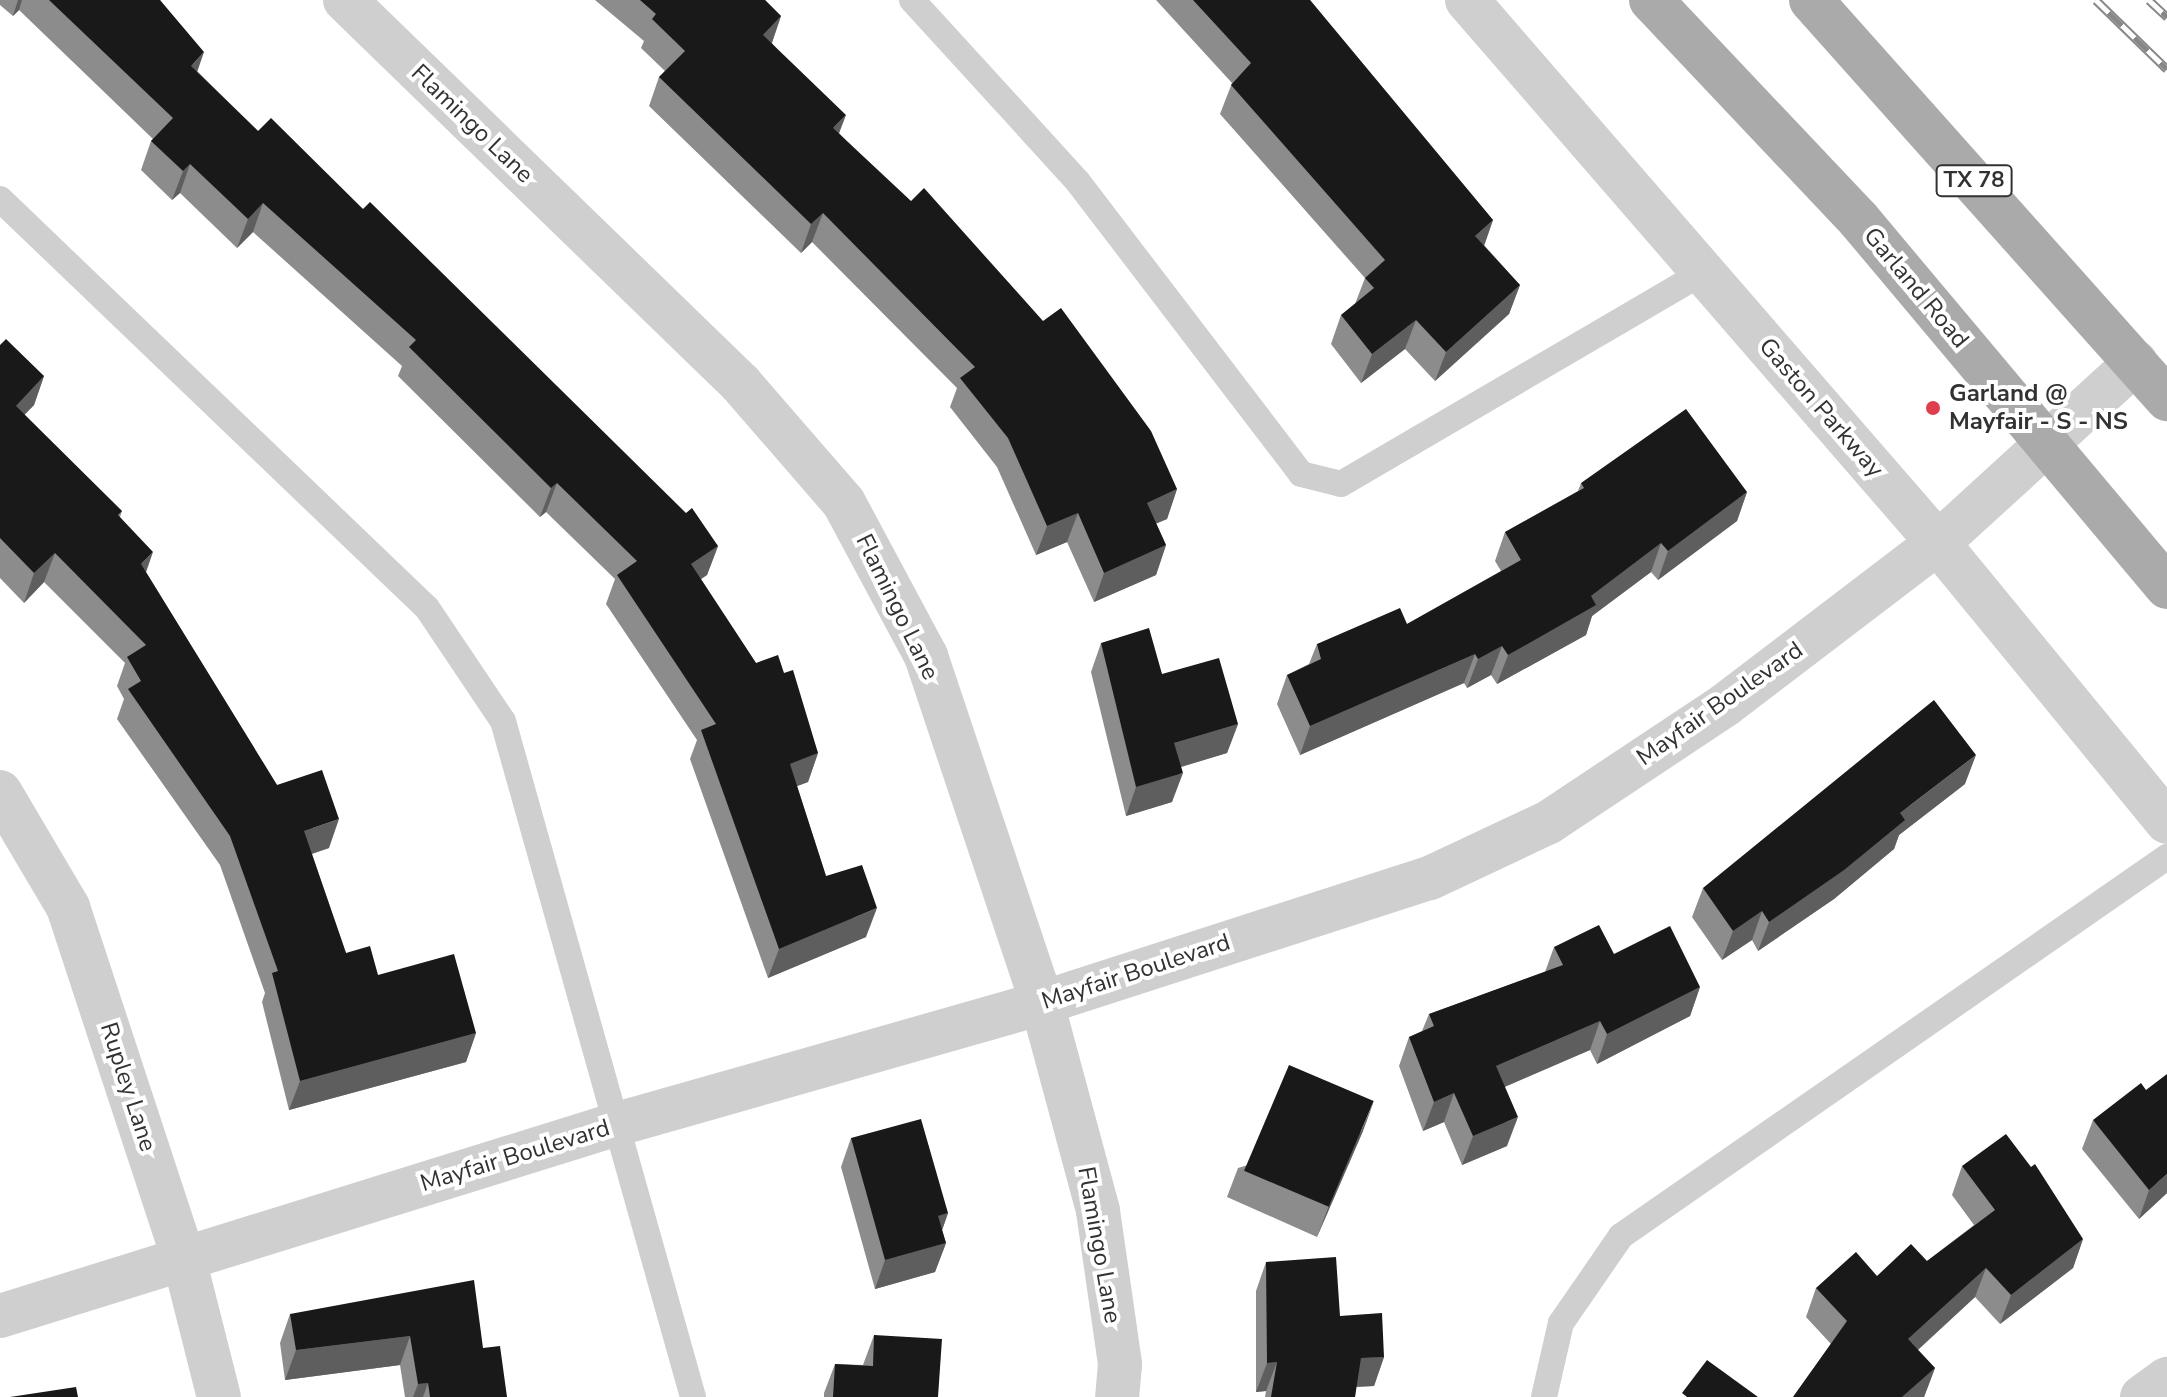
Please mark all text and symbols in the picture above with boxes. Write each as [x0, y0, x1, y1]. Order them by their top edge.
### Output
street label: Flamingo Lane [405, 59, 539, 189]
road number: TX 78 [1934, 163, 2014, 199]
street label: Garland Road [1857, 222, 1975, 354]
street label: Gaston Parkway [1753, 332, 1889, 484]
place label: Garland @ Mayfair - S - NS [1949, 380, 2128, 436]
marker: Garland @ Mayfair - S - NS [1924, 399, 1942, 417]
street label: Flamingo Lane [849, 529, 945, 685]
street label: Mayfair Boulevard [1631, 636, 1809, 772]
street label: Mayfair Boulevard [1038, 928, 1234, 1016]
street label: Rupley Lane [94, 1019, 162, 1155]
street label: Mayfair Boulevard [417, 1114, 613, 1198]
street label: Flamingo Lane [1071, 1164, 1127, 1326]

